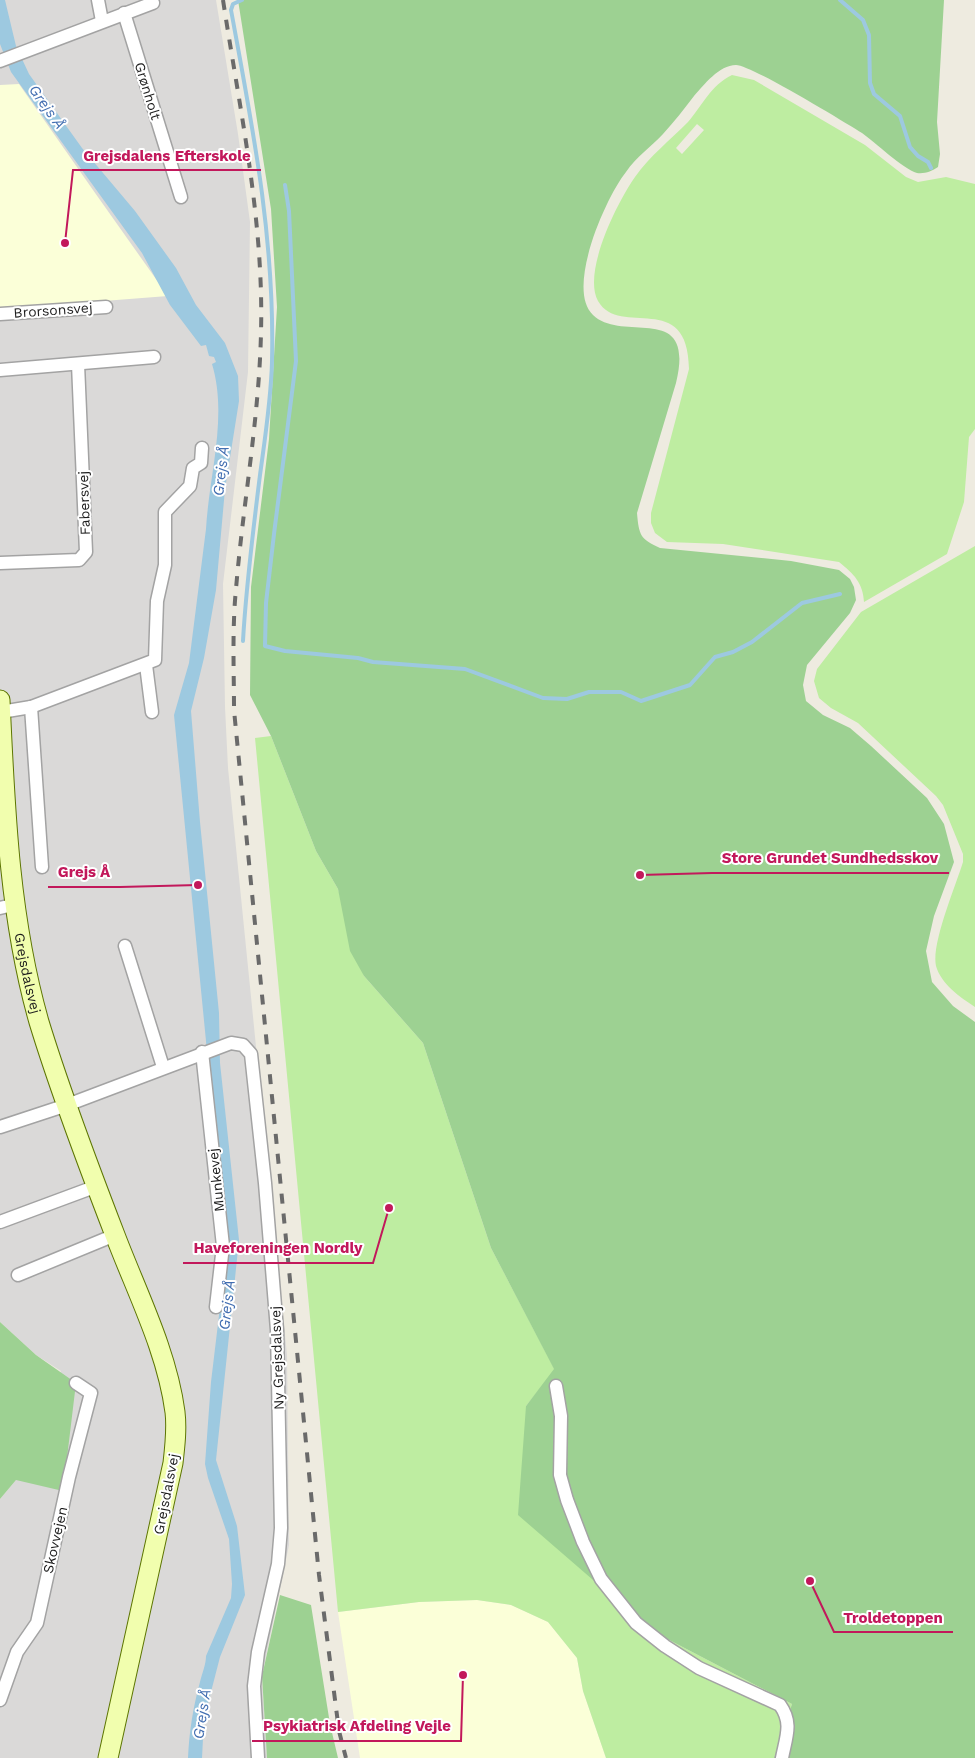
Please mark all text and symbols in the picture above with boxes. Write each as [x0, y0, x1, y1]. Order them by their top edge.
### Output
street label: Grønholt [132, 60, 164, 122]
water label: Grejs Å [25, 81, 69, 133]
callout: Grejsdalens Efterskole [73, 140, 261, 170]
text: Grejsdalens Efterskole [83, 147, 251, 165]
street label: Brorsonsvej [13, 299, 93, 321]
water label: Grejs Å [209, 445, 233, 497]
street label: Fabersvej [75, 471, 93, 535]
callout: Store Grundet Sundhedsskov [712, 843, 949, 873]
text: Store Grundet Sundhedsskov [722, 849, 939, 867]
callout: Grejs Å [48, 857, 120, 887]
text: Grejs Å [58, 863, 111, 881]
street label: Grejsdalsvej [11, 932, 44, 1015]
street label: Munkevej [205, 1147, 227, 1213]
callout: Haveforeningen Nordly [183, 1233, 373, 1263]
text: Haveforeningen Nordly [193, 1239, 363, 1257]
water label: Grejs Å [215, 1279, 239, 1331]
street label: Ny Grejsdalsvej [267, 1306, 287, 1410]
street label: Grejsdalsvej [150, 1452, 182, 1536]
street label: Skovvejen [40, 1505, 70, 1575]
callout: Troldetoppen [834, 1602, 953, 1632]
text: Troldetoppen [843, 1609, 943, 1627]
water label: Grejs Å [189, 1688, 215, 1740]
callout: Psykiatrisk Afdeling Vejle [252, 1711, 461, 1741]
text: Psykiatrisk Afdeling Vejle [263, 1717, 451, 1735]

